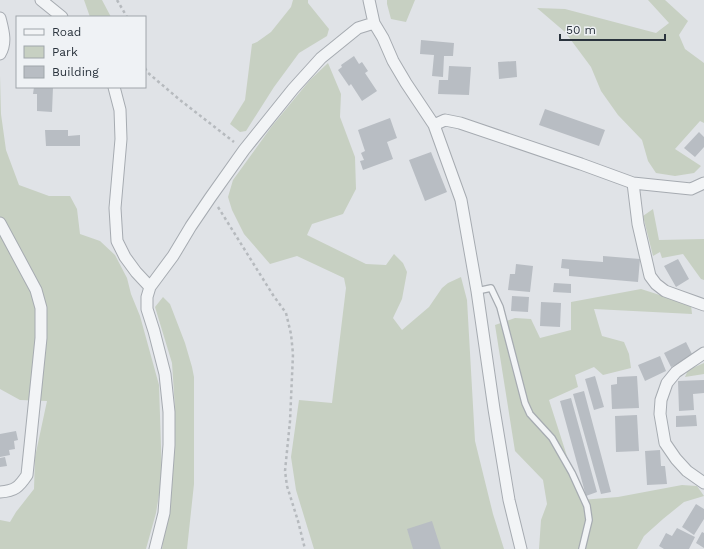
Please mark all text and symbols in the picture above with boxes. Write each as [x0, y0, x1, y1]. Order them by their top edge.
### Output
legend [16, 16, 146, 88]
scale bar [560, 16, 665, 42]
text: 50 m [566, 23, 596, 37]
text: Road [52, 25, 81, 39]
text: Park [52, 45, 78, 59]
text: Building [52, 65, 99, 79]

